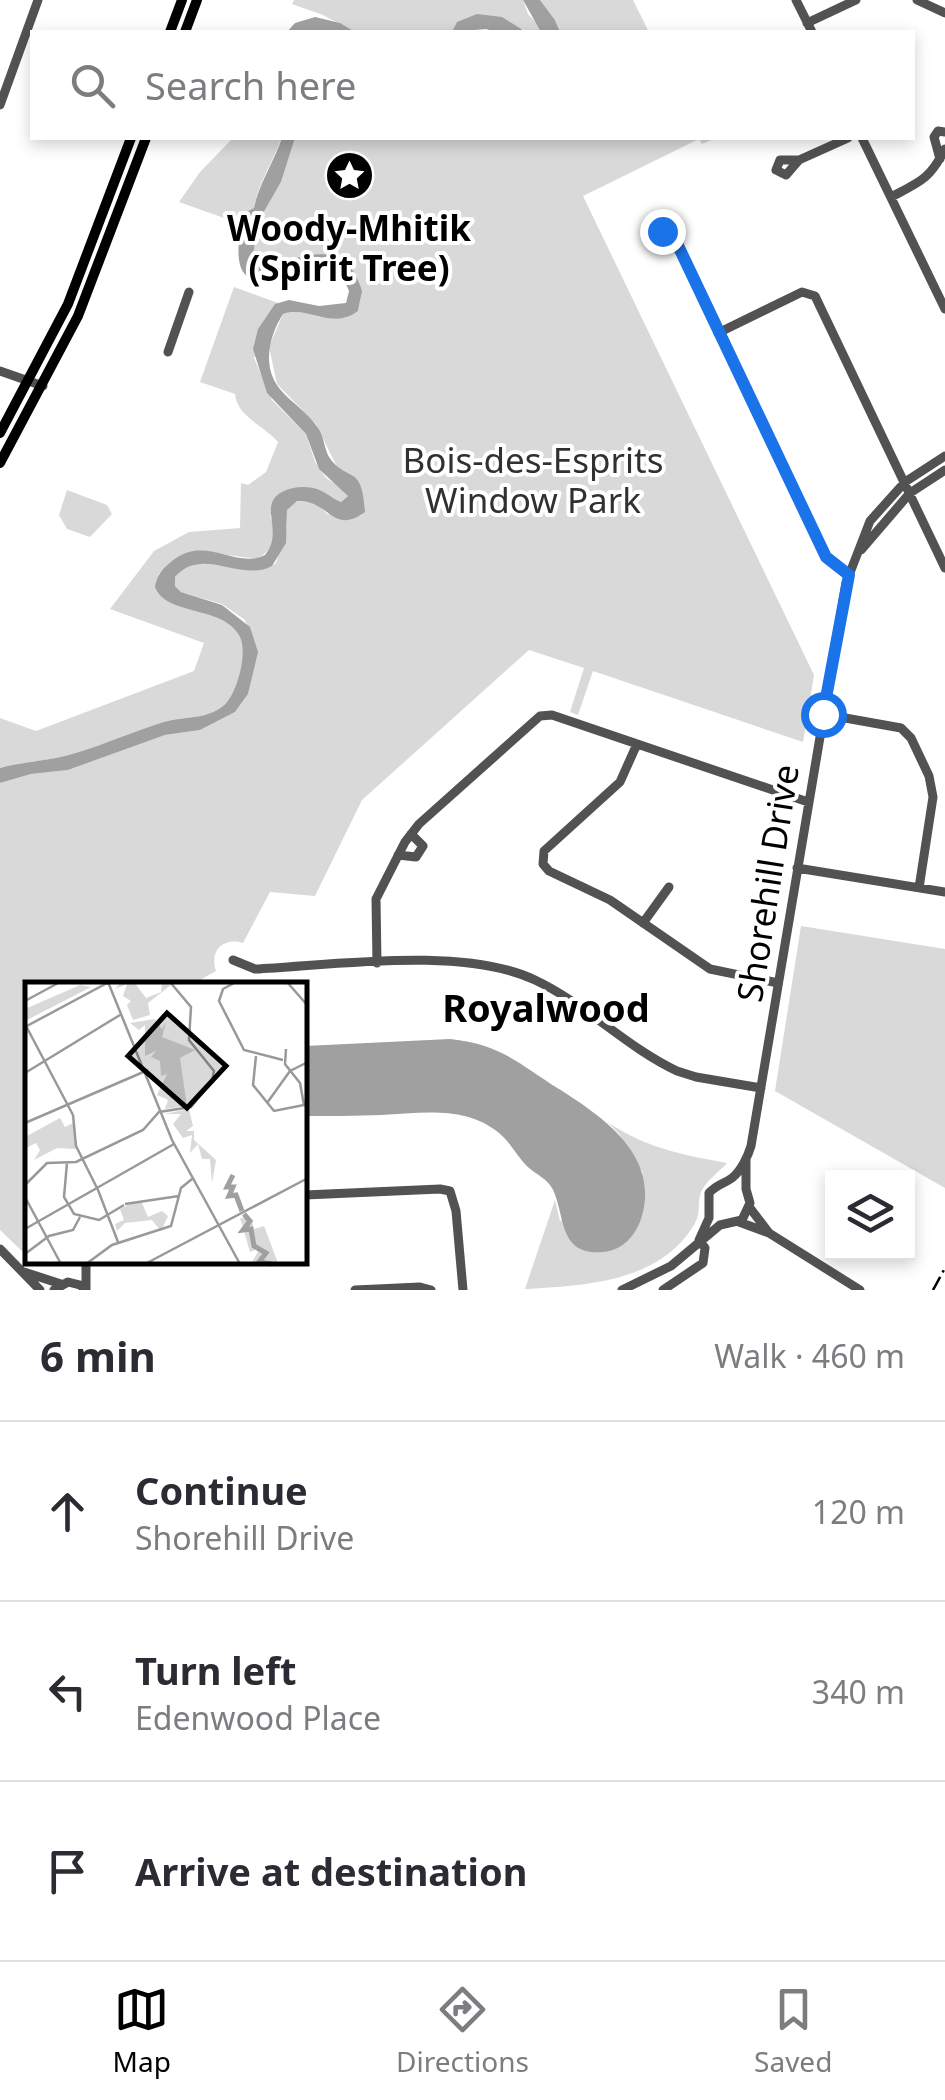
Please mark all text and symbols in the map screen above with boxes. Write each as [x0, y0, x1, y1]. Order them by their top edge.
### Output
search box [30, 30, 915, 140]
icon: search [65, 58, 120, 113]
text: Search here [145, 59, 356, 111]
place icon: Woody-Mhitik (Spirit Tree) [323, 149, 375, 201]
place label: Woody-Mhitik (Spirit Tree) [227, 204, 471, 291]
route end [640, 209, 686, 255]
park label: Bois-des-Esprits Window Park [403, 436, 663, 523]
route start [801, 692, 847, 738]
street label: Shorehill Drive [725, 761, 809, 1005]
district label: Royalwood [442, 981, 650, 1033]
inset map [25, 982, 308, 1265]
map controls [825, 1170, 915, 1260]
button: layers [825, 1170, 915, 1260]
text: 6 min [40, 1327, 156, 1384]
text: Walk · 460 m [714, 1334, 905, 1377]
text: Continue [135, 1464, 308, 1516]
icon: ahead [40, 1484, 95, 1539]
text: 120 m [812, 1490, 905, 1533]
text: Shorehill Drive [135, 1516, 354, 1559]
text: Turn left [135, 1644, 297, 1696]
icon: left [40, 1664, 95, 1719]
text: 340 m [812, 1670, 905, 1713]
text: Edenwood Place [135, 1696, 381, 1739]
icon: arrive [40, 1844, 95, 1899]
text: Arrive at destination [135, 1845, 527, 1897]
tab: Map [113, 1982, 171, 2080]
tab: Directions [396, 1982, 529, 2080]
tab: Saved [754, 1982, 832, 2080]

